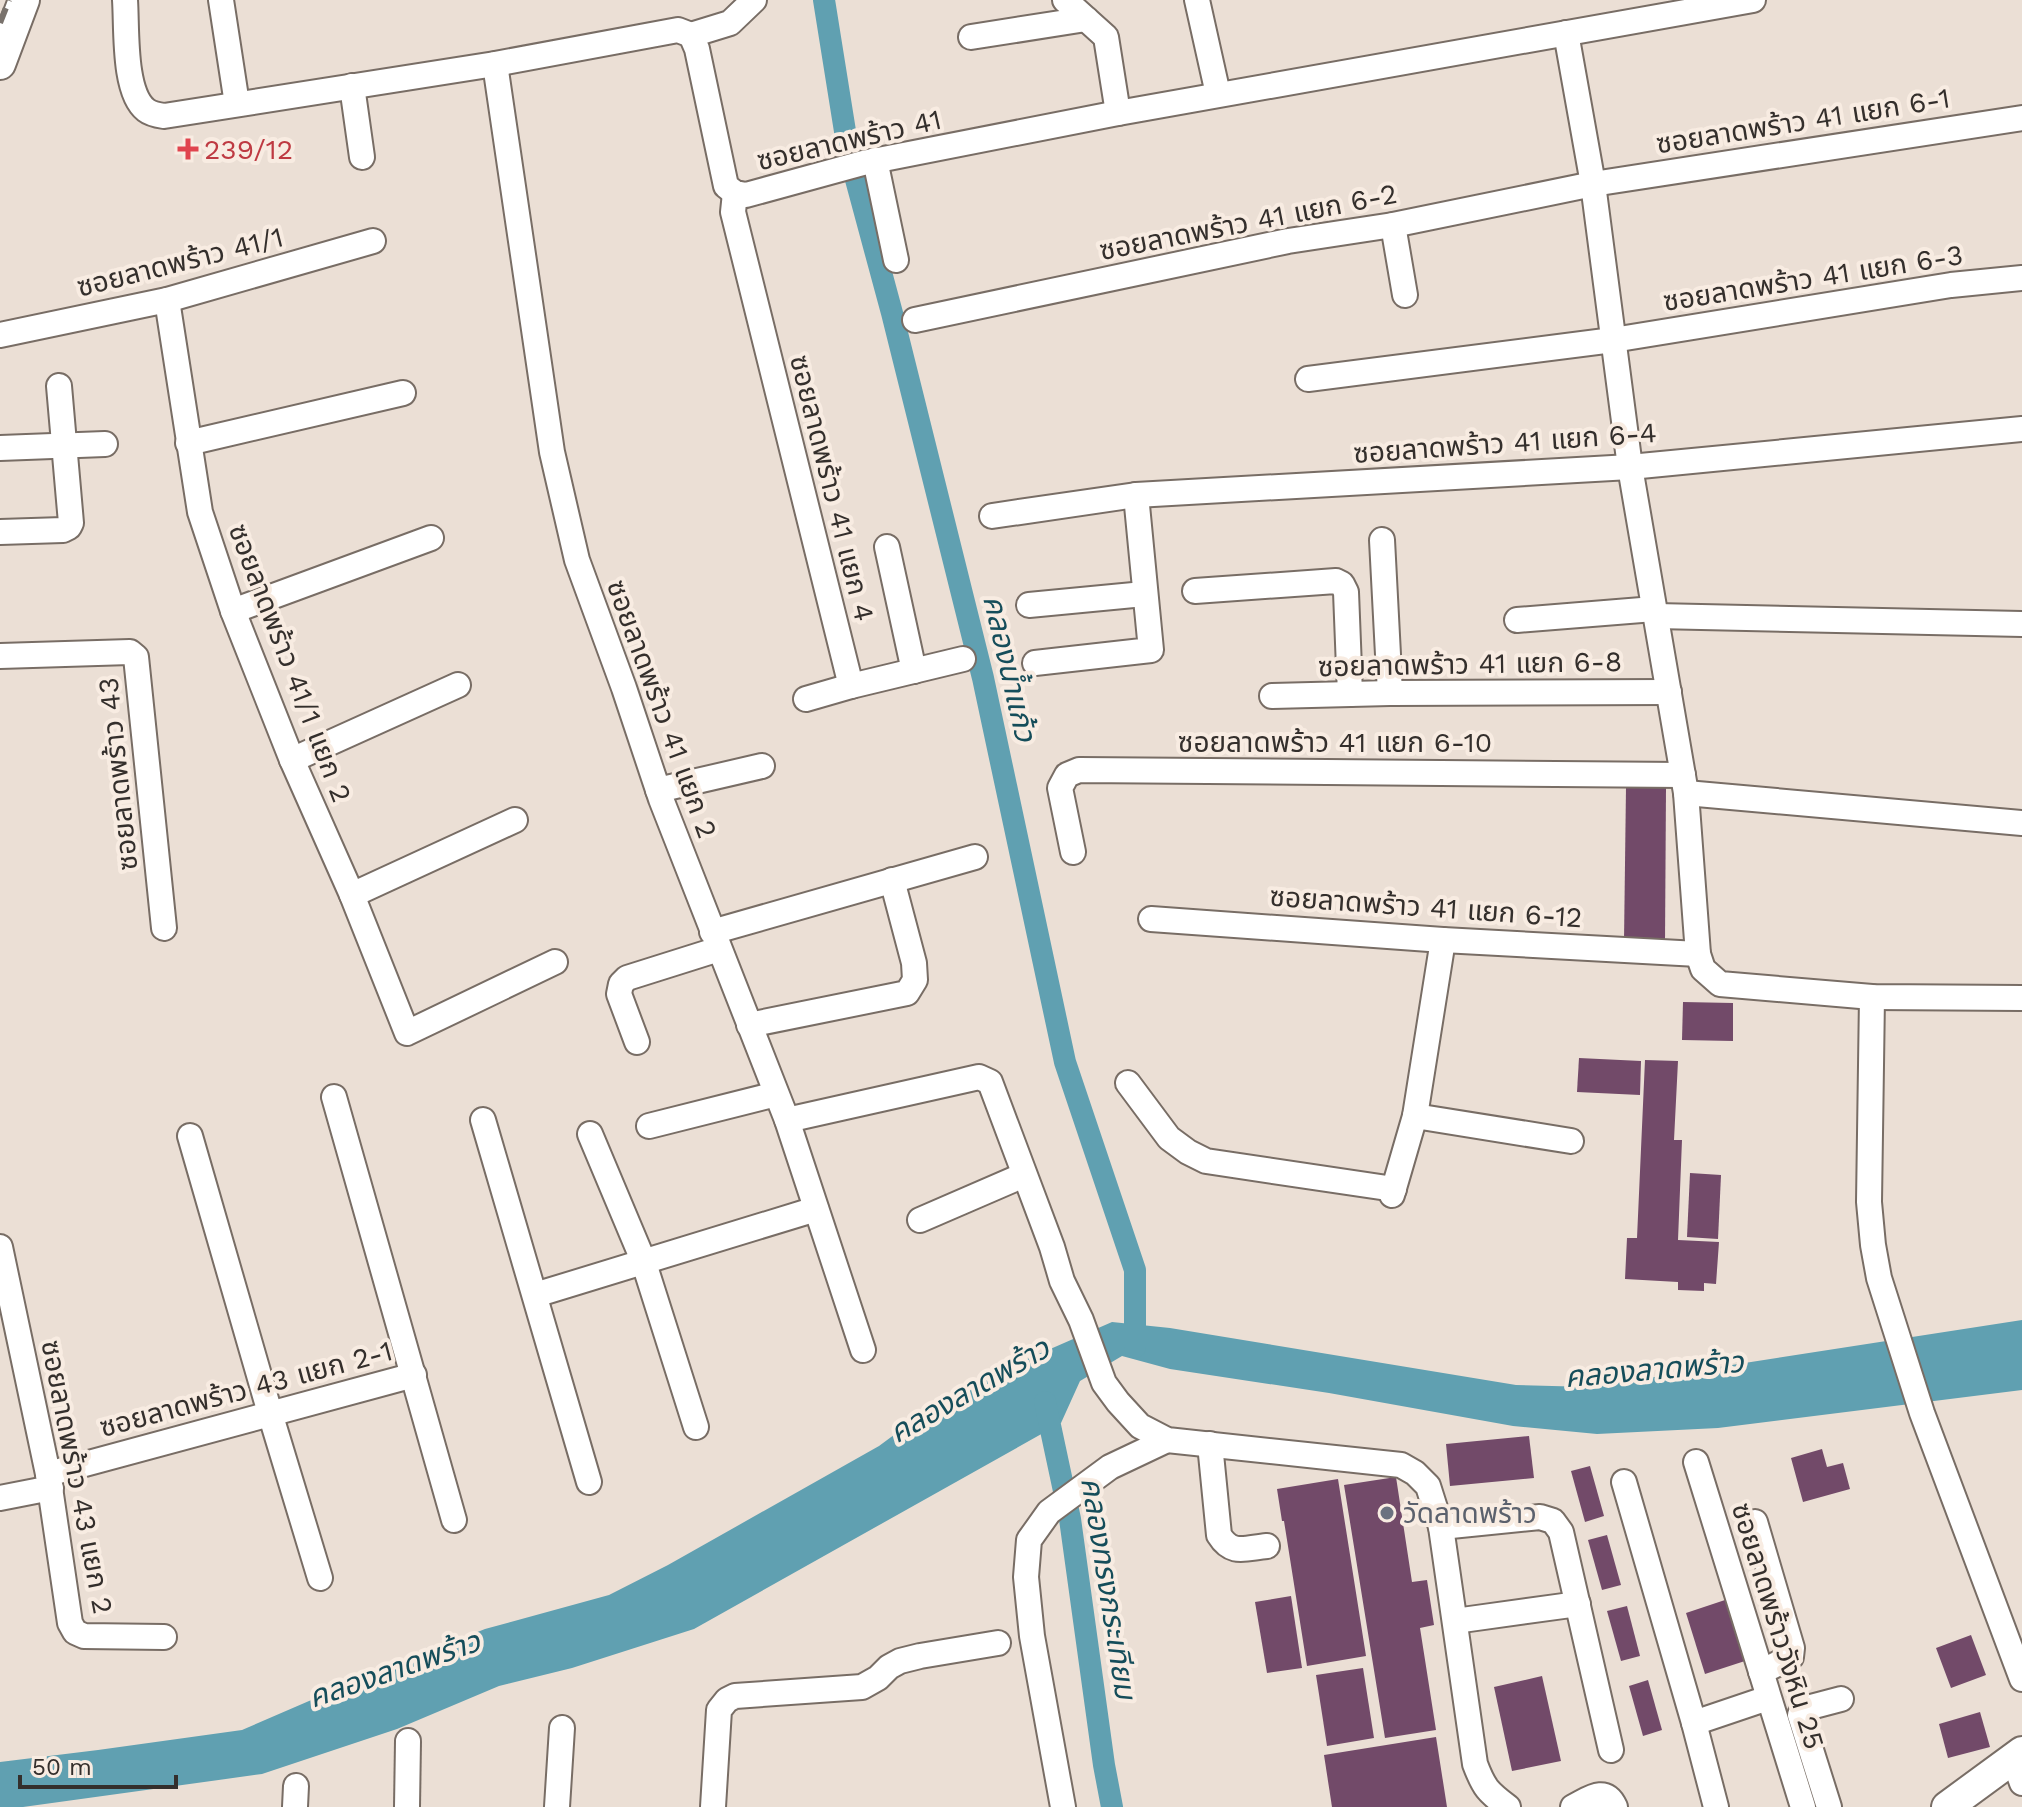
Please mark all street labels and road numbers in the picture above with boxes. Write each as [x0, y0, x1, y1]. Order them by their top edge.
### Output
street label: ซอยลาดพร้าว 41 แยก 6-1 [1654, 81, 1952, 161]
street label: ซอยลาดพร้าว 41 [754, 103, 944, 177]
street label: ซอยลาดพร้าว 41 แยก 6-2 [1096, 177, 1400, 267]
street label: ซอยลาดพร้าว 41/1 [73, 220, 287, 304]
street label: ซอยลาดพร้าว 41 แยก 6-3 [1661, 238, 1965, 318]
street label: ซอยลาดพร้าว 41 แยก 4 [783, 352, 881, 624]
street label: ซอยลาดพร้าว 41 แยก 6-4 [1352, 416, 1658, 470]
street label: ซอยลาดพร้าว 41/1 แยก 2 [222, 519, 358, 807]
street label: ซอยลาดพร้าว 41 แยก 2 [600, 575, 724, 843]
street label: ซอยลาดพร้าว 41 แยก 6-8 [1318, 645, 1622, 683]
street label: ซอยลาดพร้าว 43 [91, 676, 145, 872]
street label: ซอยลาดพร้าว 41 แยก 6-10 [1178, 726, 1492, 759]
street label: ซอยลาดพร้าว 41 แยก 6-12 [1269, 880, 1583, 934]
street label: ซอยลาดพร้าว 43 แยก 2-1 [96, 1334, 396, 1444]
street label: ซอยลาดพร้าว 43 แยก 2 [34, 1337, 120, 1617]
street label: ซอยลาดพร้าววังหิน 25 [1725, 1499, 1831, 1753]

